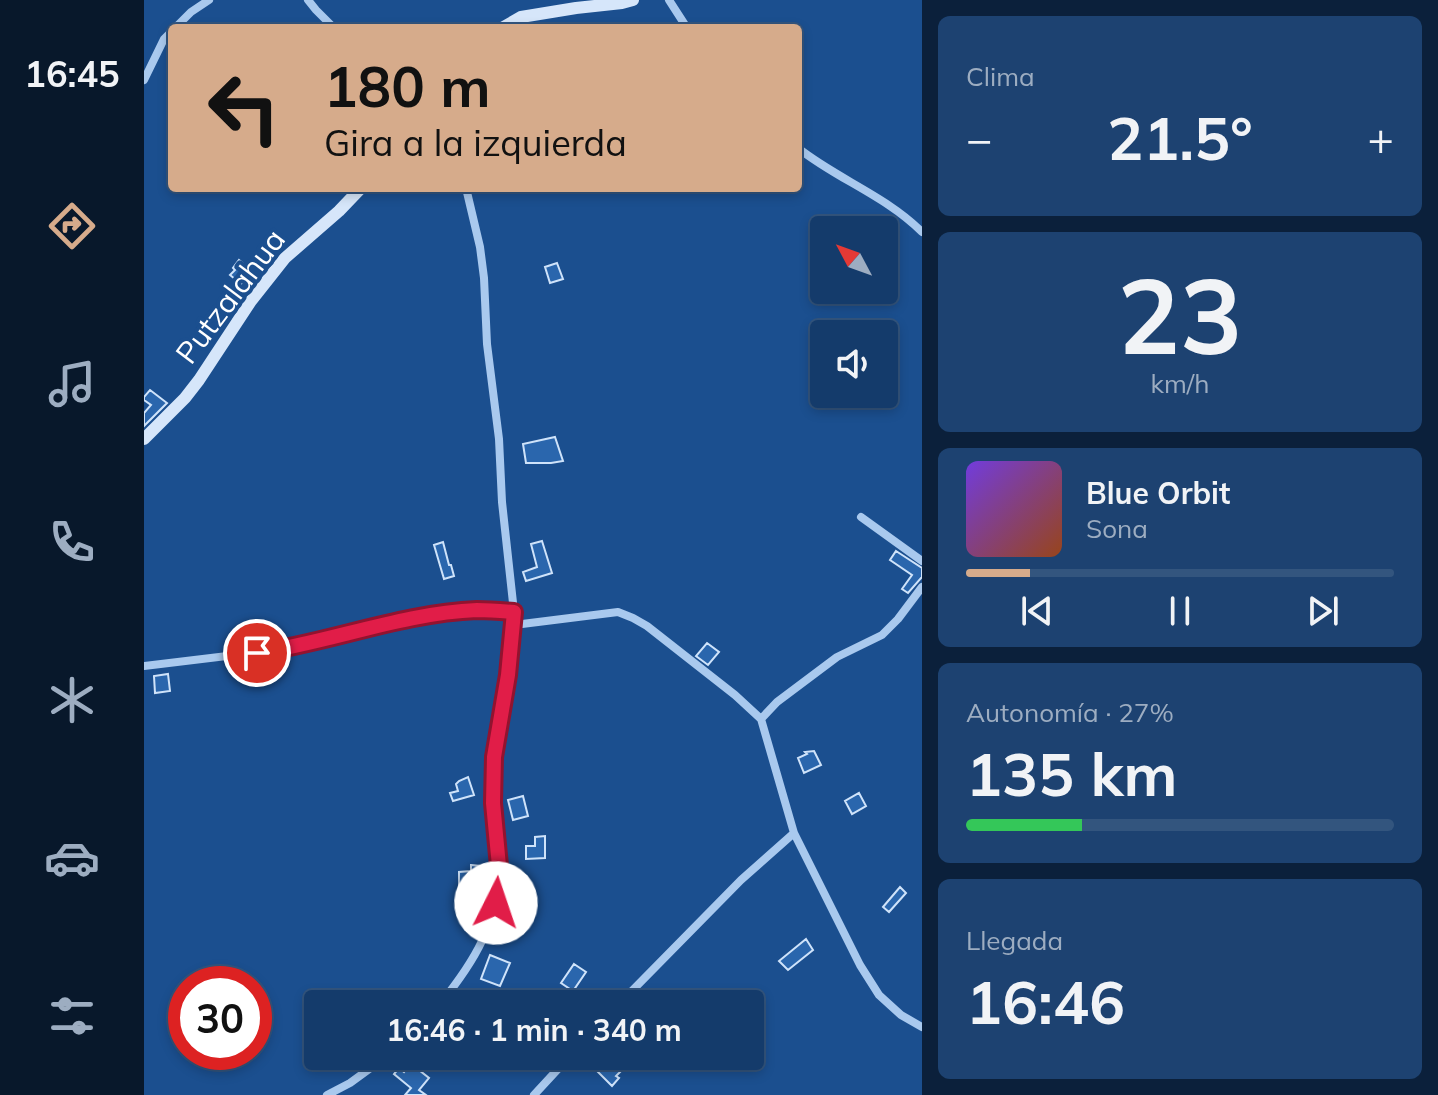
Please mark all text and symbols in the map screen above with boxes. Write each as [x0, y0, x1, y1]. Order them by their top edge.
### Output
text: 16:45 [24, 51, 120, 96]
text: 180 m [324, 51, 491, 121]
icon: left [192, 56, 296, 160]
text: Clima [966, 60, 1035, 93]
text: 21.5° [1107, 100, 1253, 175]
text: − [966, 111, 992, 166]
text: + [1368, 111, 1394, 166]
text: Gira a la izquierda [324, 120, 627, 165]
icon: directions [44, 198, 100, 254]
north arrow [810, 216, 898, 304]
map controls [810, 216, 898, 408]
street label: Putzalahua [167, 221, 293, 371]
text: 23 [1118, 249, 1242, 380]
button: sound [810, 320, 898, 408]
icon: music [44, 356, 100, 412]
text: km/h [1151, 367, 1209, 400]
text: Blue Orbit [1086, 474, 1230, 512]
text: Sona [1086, 512, 1148, 545]
icon: phone [44, 514, 100, 570]
icon: previous [1015, 589, 1059, 633]
icon: pause [1158, 589, 1202, 633]
icon: next [1301, 589, 1345, 633]
pin [223, 619, 291, 687]
icon: arrive [235, 631, 279, 675]
icon: climate [44, 672, 100, 728]
text: Autonomía · 27% [966, 696, 1174, 729]
text: 135 km [966, 736, 1178, 811]
icon: car [44, 830, 100, 886]
position arrow [454, 861, 538, 945]
text: Llegada [966, 924, 1063, 957]
text: 16:46 [966, 964, 1125, 1039]
speed limit sign: 30 [168, 966, 272, 1070]
icon: filters [44, 988, 100, 1044]
text: 16:46 · 1 min · 340 m [386, 1011, 682, 1049]

